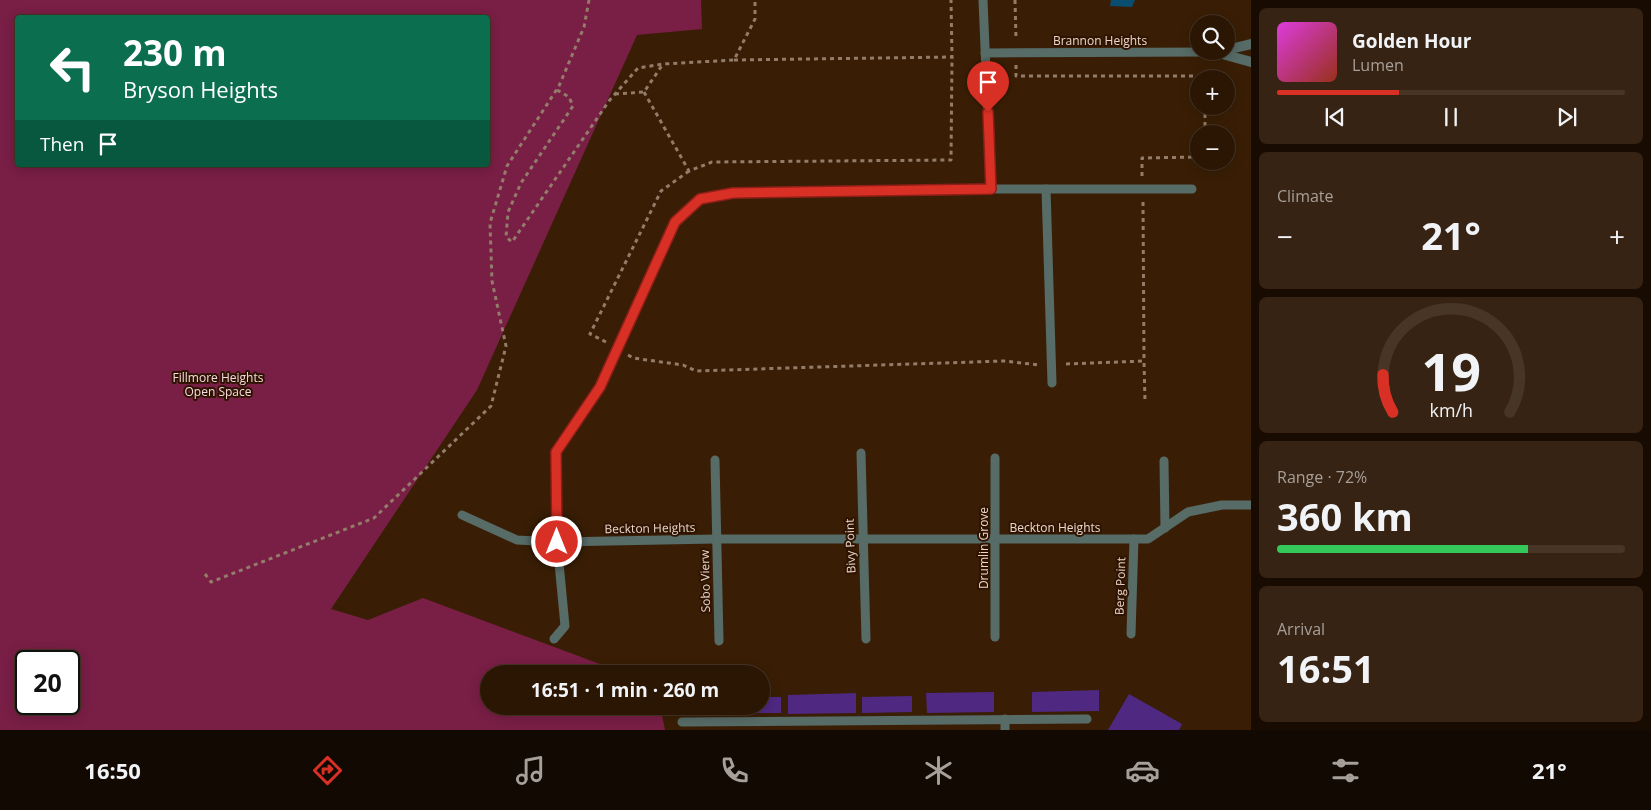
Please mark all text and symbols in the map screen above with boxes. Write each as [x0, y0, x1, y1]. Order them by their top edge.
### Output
map controls [1190, 15, 1235, 170]
button: search [1190, 15, 1235, 60]
text: Golden Hour [1352, 28, 1471, 54]
text: 230 m [123, 29, 227, 76]
street label: Brannon Heights [1053, 32, 1147, 49]
icon: left [40, 35, 105, 100]
text: Lumen [1352, 54, 1404, 76]
pin [967, 61, 1009, 112]
icon: arrive [974, 68, 1002, 96]
button: + [1190, 70, 1235, 115]
text: Bryson Heights [123, 74, 278, 104]
icon: previous [1321, 103, 1349, 131]
icon: pause [1437, 103, 1465, 131]
icon: next [1553, 103, 1581, 131]
button: − [1190, 125, 1235, 170]
icon: arrive [94, 130, 122, 158]
text: Then [40, 131, 84, 157]
text: Climate [1277, 185, 1334, 207]
text: 21° [1421, 209, 1481, 261]
text: − [1277, 217, 1293, 255]
text: + [1609, 217, 1625, 255]
text: 19 [1421, 335, 1481, 406]
park label: Fillmore Heights Open Space [173, 369, 264, 400]
text: km/h [1429, 398, 1473, 422]
text: Range · 72% [1277, 466, 1367, 488]
text: 360 km [1277, 490, 1413, 542]
street label: Drumlin Grove [975, 507, 992, 589]
position arrow [530, 515, 582, 567]
street label: Bivy Point [841, 518, 859, 574]
street label: Beckton Heights [604, 519, 696, 537]
street label: Beckton Heights [1009, 519, 1101, 536]
street label: Sobo Vierw [696, 549, 714, 612]
street label: Berg Point [1110, 557, 1130, 615]
text: Arrival [1277, 618, 1325, 640]
text: 16:51 [1277, 642, 1375, 694]
speed limit sign: 20 [15, 650, 80, 715]
text: 16:51 · 1 min · 260 m [531, 677, 719, 703]
icon: directions [310, 753, 345, 788]
icon: music [513, 753, 548, 788]
icon: phone [717, 753, 752, 788]
icon: climate [921, 753, 956, 788]
icon: car [1125, 753, 1160, 788]
icon: filters [1328, 753, 1363, 788]
text: 16:50 [84, 755, 141, 785]
text: 21° [1532, 755, 1567, 785]

